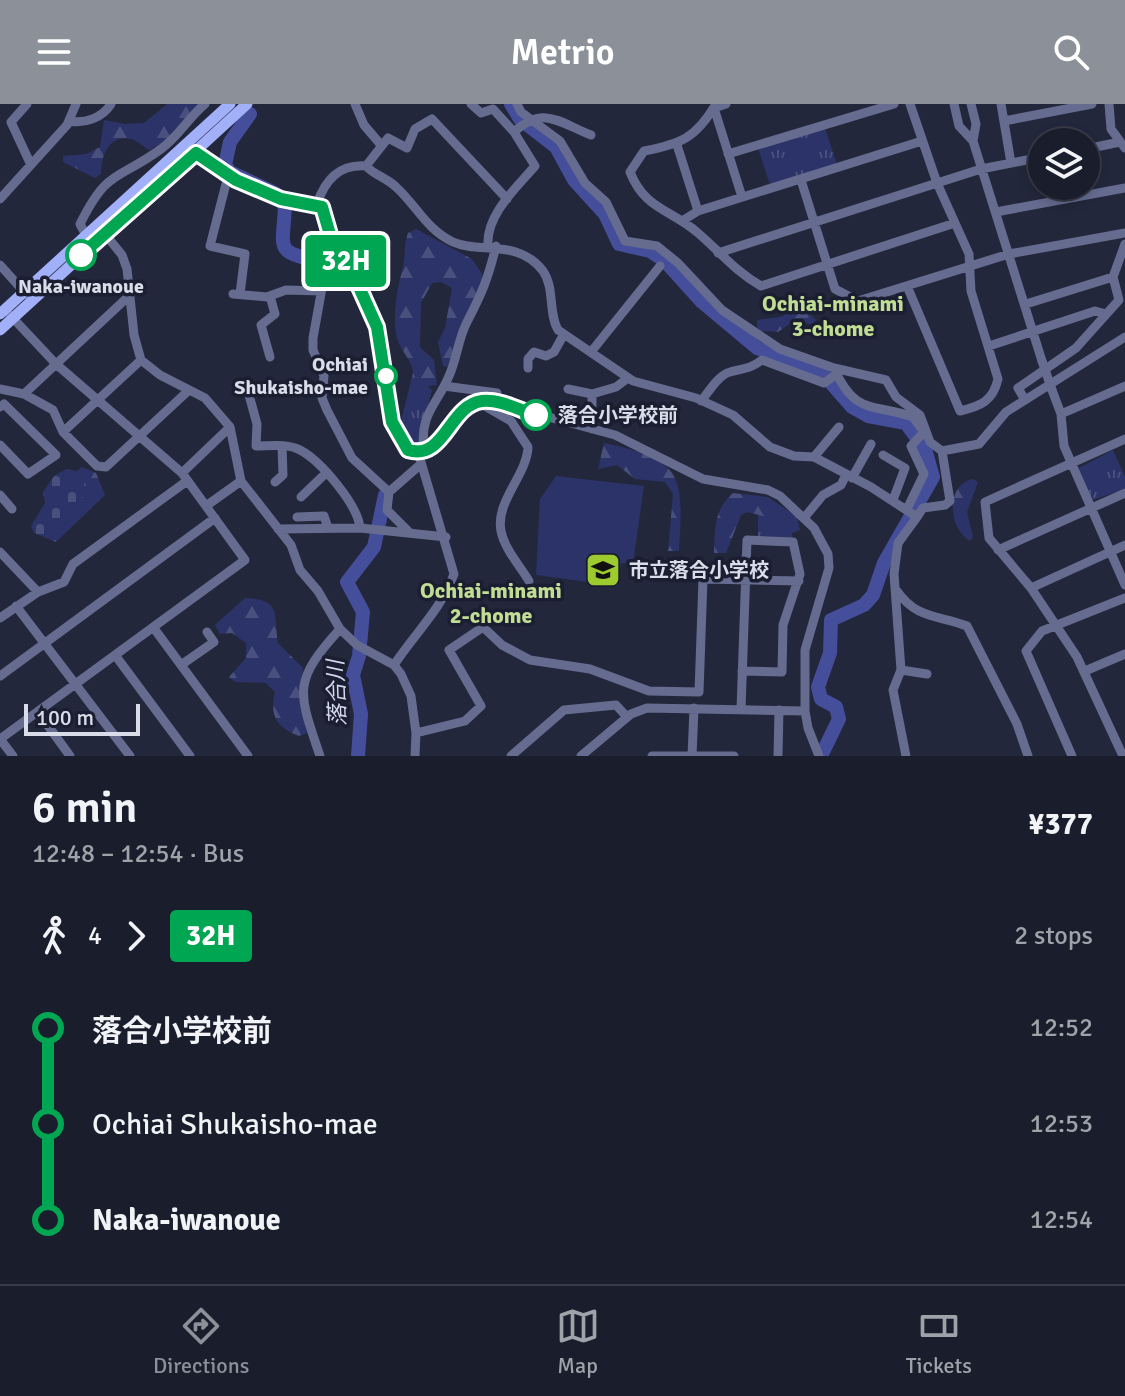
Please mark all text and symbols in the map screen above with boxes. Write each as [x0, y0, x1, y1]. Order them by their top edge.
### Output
icon: menu [32, 30, 76, 74]
text: Metrio [510, 30, 615, 75]
icon: search [1049, 30, 1093, 74]
map controls [1028, 128, 1100, 200]
button: layers [1028, 128, 1100, 200]
line badge: 32H [300, 235, 392, 287]
marker: Naka-iwanoue [66, 240, 96, 270]
text: 32H [321, 244, 371, 278]
place label: Naka-iwanoue [18, 274, 144, 299]
district label: Ochiai-minami 3-chome [762, 290, 904, 342]
place label: Ochiai Shukaisho-mae [234, 352, 368, 400]
marker: Ochiai Shukaisho-mae [375, 365, 397, 387]
marker: 落合小学校前 [521, 400, 551, 430]
place label: 落合小学校前 [558, 403, 678, 428]
school or university icon: 市立落合小学校 [584, 551, 622, 589]
place label: 市立落合小学校 [629, 558, 769, 583]
district label: Ochiai-minami 2-chome [420, 577, 562, 629]
water label: 落合川 [322, 658, 351, 726]
scale bar [24, 700, 140, 736]
text: 100 m [36, 704, 94, 731]
text: 6 min [32, 781, 137, 835]
text: ¥377 [1028, 806, 1093, 843]
text: 12:48 – 12:54 · Bus [32, 838, 244, 870]
icon: walk [32, 914, 76, 958]
icon: forward [114, 914, 158, 958]
text: 32H [186, 919, 236, 953]
text: 4 [88, 920, 102, 952]
text: 2 stops [1014, 920, 1093, 952]
text: 12:52 [1030, 1012, 1093, 1044]
text: 落合小学校前 [92, 1013, 272, 1050]
text: Ochiai Shukaisho-mae [92, 1106, 378, 1143]
text: 12:53 [1030, 1108, 1093, 1140]
text: Naka-iwanoue [92, 1202, 281, 1239]
text: 12:54 [1030, 1204, 1093, 1236]
tab: Directions [153, 1304, 249, 1379]
tab: Map [556, 1304, 600, 1379]
tab: Tickets [906, 1304, 972, 1379]

